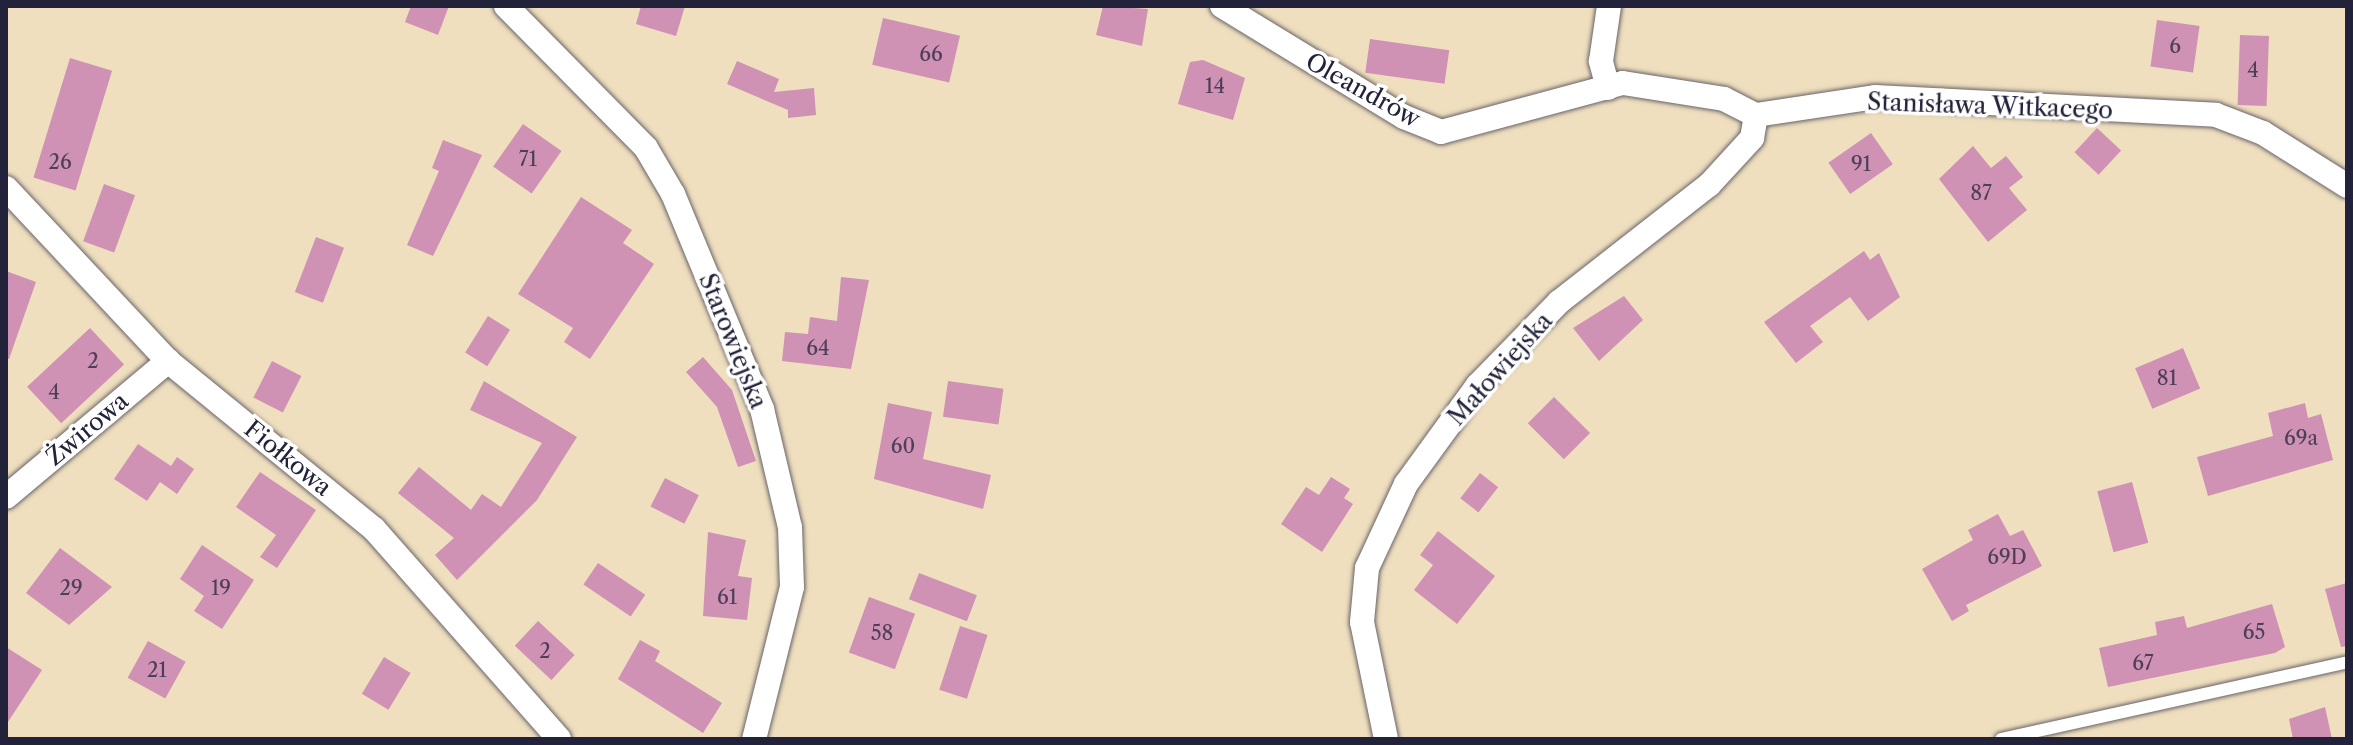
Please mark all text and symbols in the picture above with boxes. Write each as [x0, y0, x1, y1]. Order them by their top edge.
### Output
house number: 6 [2169, 34, 2181, 58]
house number: 66 [919, 42, 943, 66]
street label: Oleandrów [1301, 47, 1425, 133]
house number: 4 [2247, 58, 2259, 82]
house number: 14 [1205, 74, 1225, 98]
street label: Stanisława Witkacego [1866, 87, 2114, 125]
house number: 71 [519, 147, 537, 171]
house number: 26 [48, 150, 72, 174]
house number: 91 [1851, 152, 1871, 176]
house number: 87 [1970, 181, 1992, 205]
street label: Starowiejska [693, 269, 773, 413]
street label: Małowiejska [1442, 307, 1558, 431]
house number: 64 [806, 336, 830, 360]
house number: 2 [87, 349, 99, 373]
house number: 81 [2157, 366, 2177, 390]
house number: 4 [48, 380, 60, 404]
street label: Żwirowa [40, 386, 134, 472]
street label: Fiołkowa [239, 414, 337, 502]
house number: 69a [2284, 426, 2318, 450]
house number: 60 [891, 434, 915, 458]
house number: 69D [1987, 545, 2027, 569]
house number: 29 [59, 576, 83, 600]
house number: 19 [211, 576, 231, 600]
house number: 61 [717, 585, 737, 609]
house number: 65 [2243, 620, 2265, 644]
house number: 58 [871, 621, 893, 645]
house number: 2 [539, 639, 551, 663]
house number: 67 [2132, 651, 2154, 675]
house number: 21 [147, 658, 167, 682]

